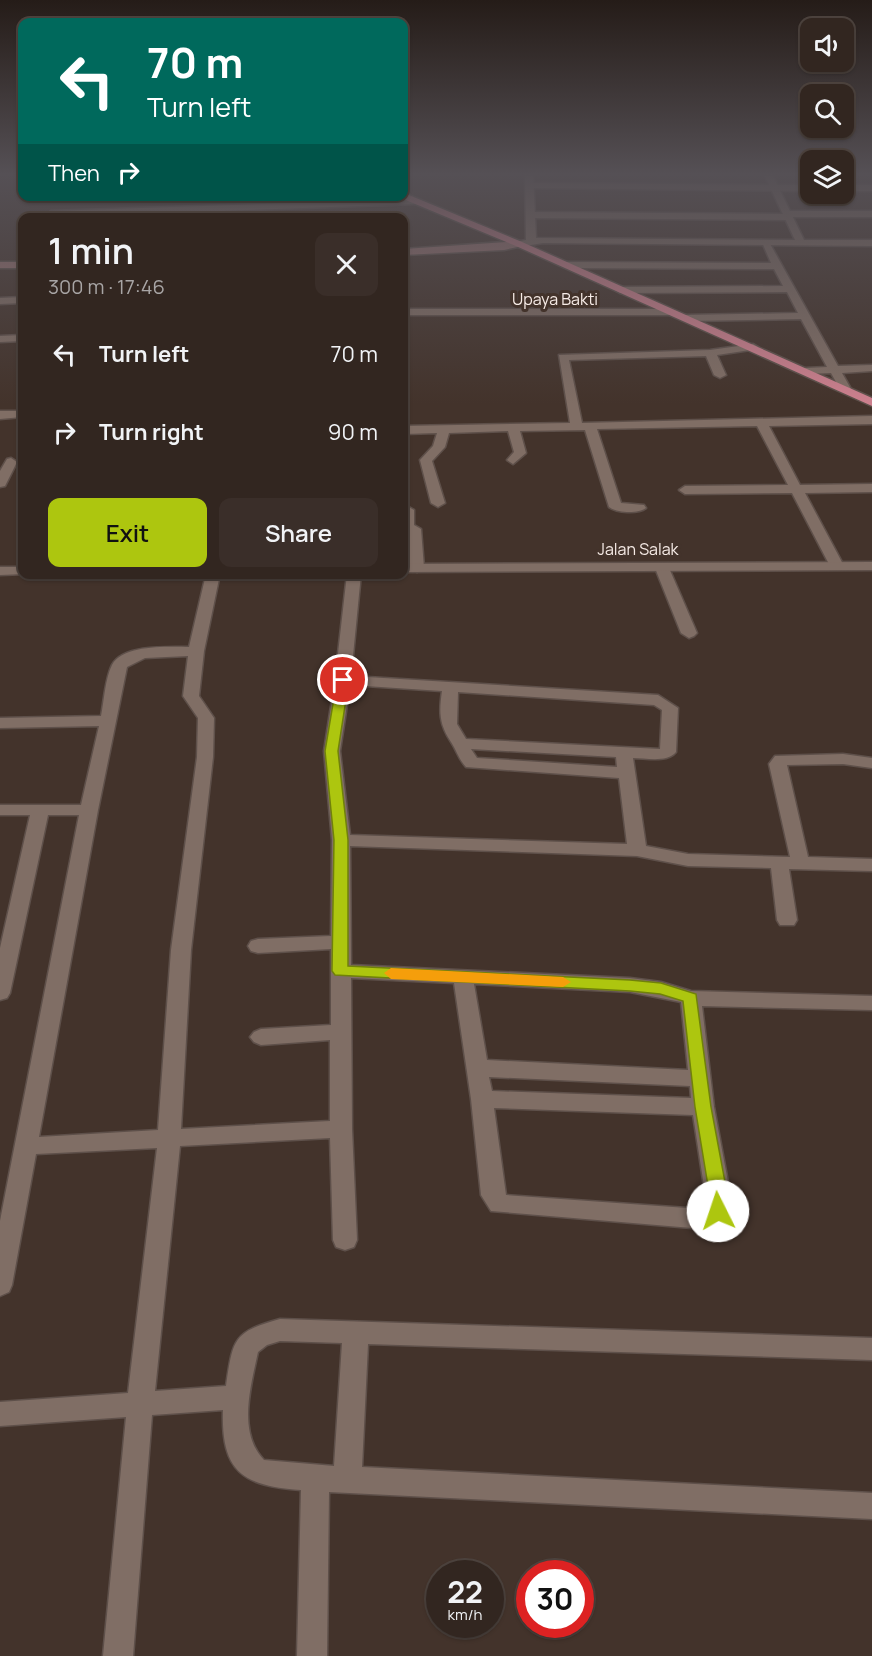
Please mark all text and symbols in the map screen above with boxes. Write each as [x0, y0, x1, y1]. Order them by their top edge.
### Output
map controls [800, 18, 854, 204]
button: sound [800, 18, 854, 72]
text: 70 m [147, 33, 243, 91]
icon: left [48, 42, 126, 120]
button: search [800, 84, 854, 138]
text: Turn left [147, 88, 251, 125]
button: layers [800, 150, 854, 204]
icon: right [112, 156, 145, 189]
text: Then [48, 158, 100, 188]
text: 1 min [48, 226, 134, 275]
button: close [315, 233, 378, 296]
text: 300 m · 17:46 [48, 273, 165, 300]
street label: Upaya Bakti [512, 288, 598, 310]
icon: left [48, 338, 81, 371]
text: Turn left [99, 339, 189, 369]
text: 70 m [330, 339, 378, 369]
icon: right [48, 416, 81, 449]
text: Turn right [99, 417, 204, 447]
text: 90 m [328, 417, 378, 447]
button: Exit [48, 498, 207, 567]
button: Share [219, 498, 378, 567]
street label: Jalan Salak [598, 538, 680, 560]
pin [317, 654, 368, 705]
icon: arrive [326, 663, 359, 696]
position arrow [686, 1179, 750, 1243]
speed limit sign: 30 [516, 1560, 594, 1638]
text: 22 [447, 1571, 483, 1612]
text: km/h [448, 1604, 482, 1625]

